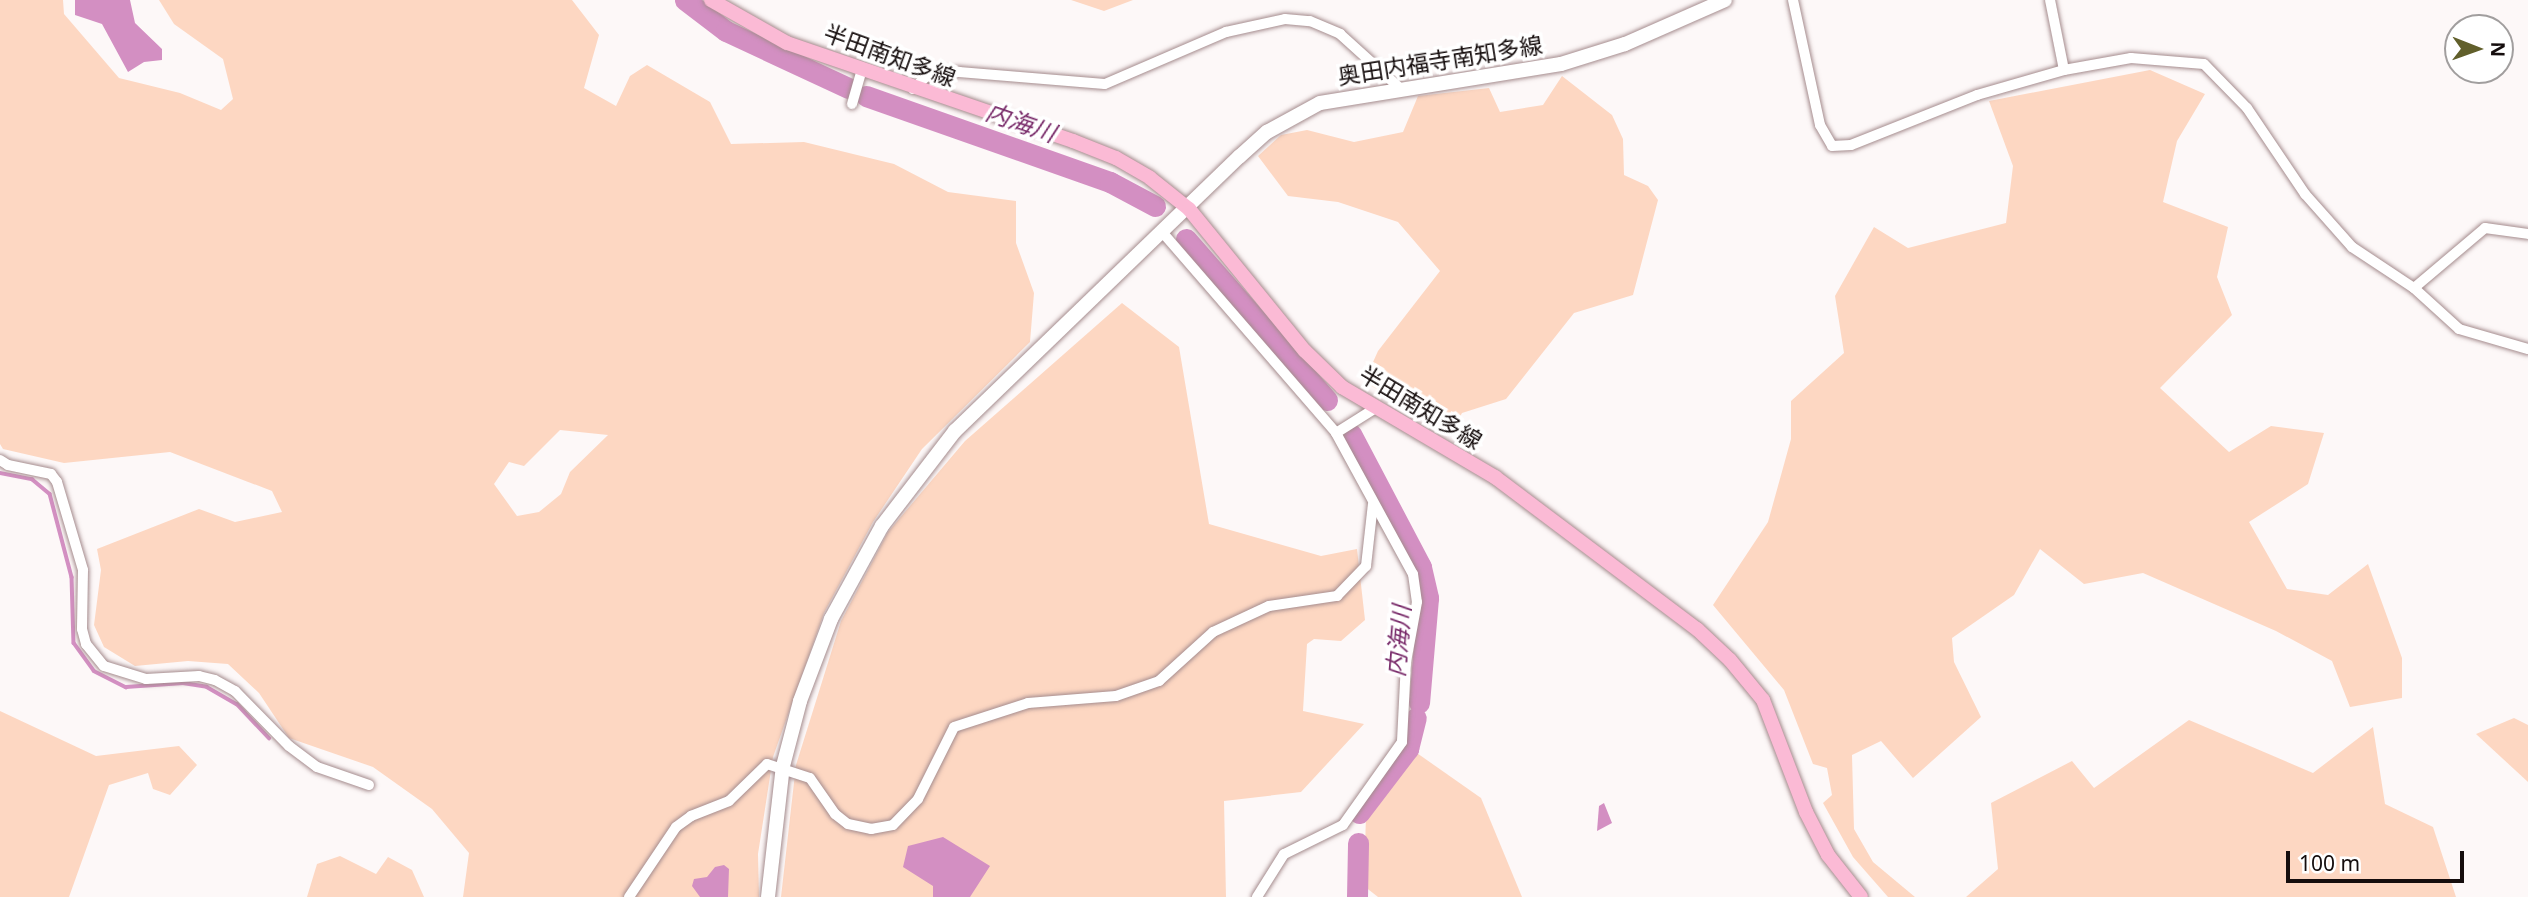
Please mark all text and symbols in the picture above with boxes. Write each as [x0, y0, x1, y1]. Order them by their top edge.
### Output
north arrow [2444, 14, 2514, 84]
street label: 半田南知多線 [820, 18, 960, 92]
street label: 奥田内福寺南知多線 [1336, 30, 1544, 90]
text: N [2485, 41, 2511, 57]
water label: 内海川 [982, 97, 1060, 147]
street label: 半田南知多線 [1355, 360, 1487, 454]
water label: 内海川 [1381, 604, 1415, 678]
scale bar [2290, 838, 2468, 882]
text: 100 m [2299, 849, 2360, 877]

